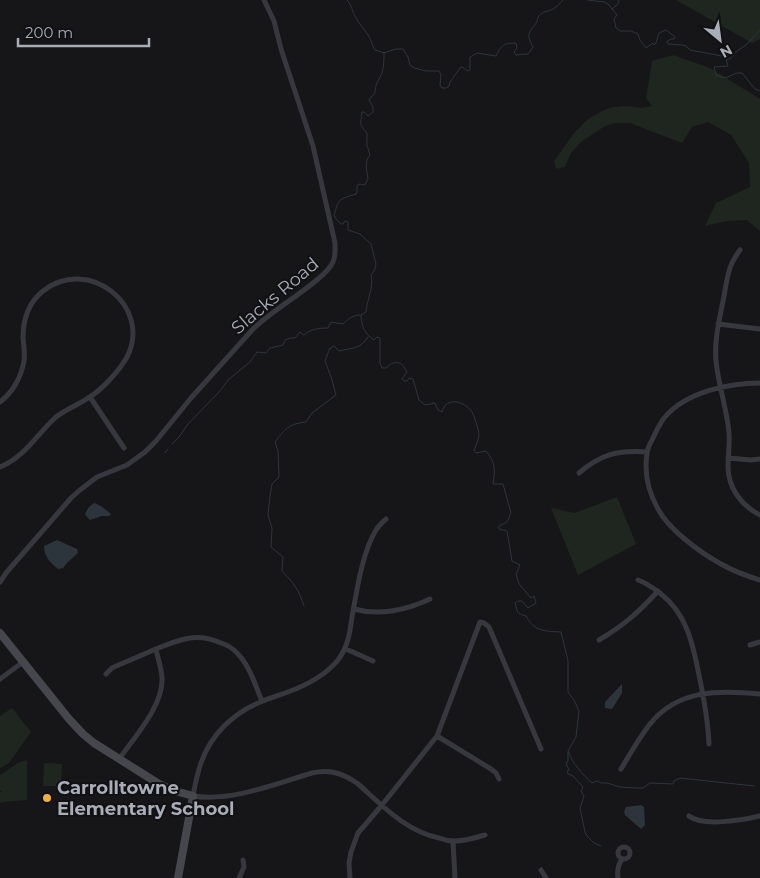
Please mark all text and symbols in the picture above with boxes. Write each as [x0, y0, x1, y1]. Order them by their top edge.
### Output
scale bar [18, 15, 149, 47]
north arrow [695, 15, 745, 65]
text: 200 m [25, 23, 73, 42]
text: N [717, 41, 736, 62]
street label: Slacks Road [227, 253, 323, 339]
place label: Carrolltowne Elementary School [57, 777, 234, 820]
marker: Carrolltowne Elementary School [41, 792, 53, 804]

